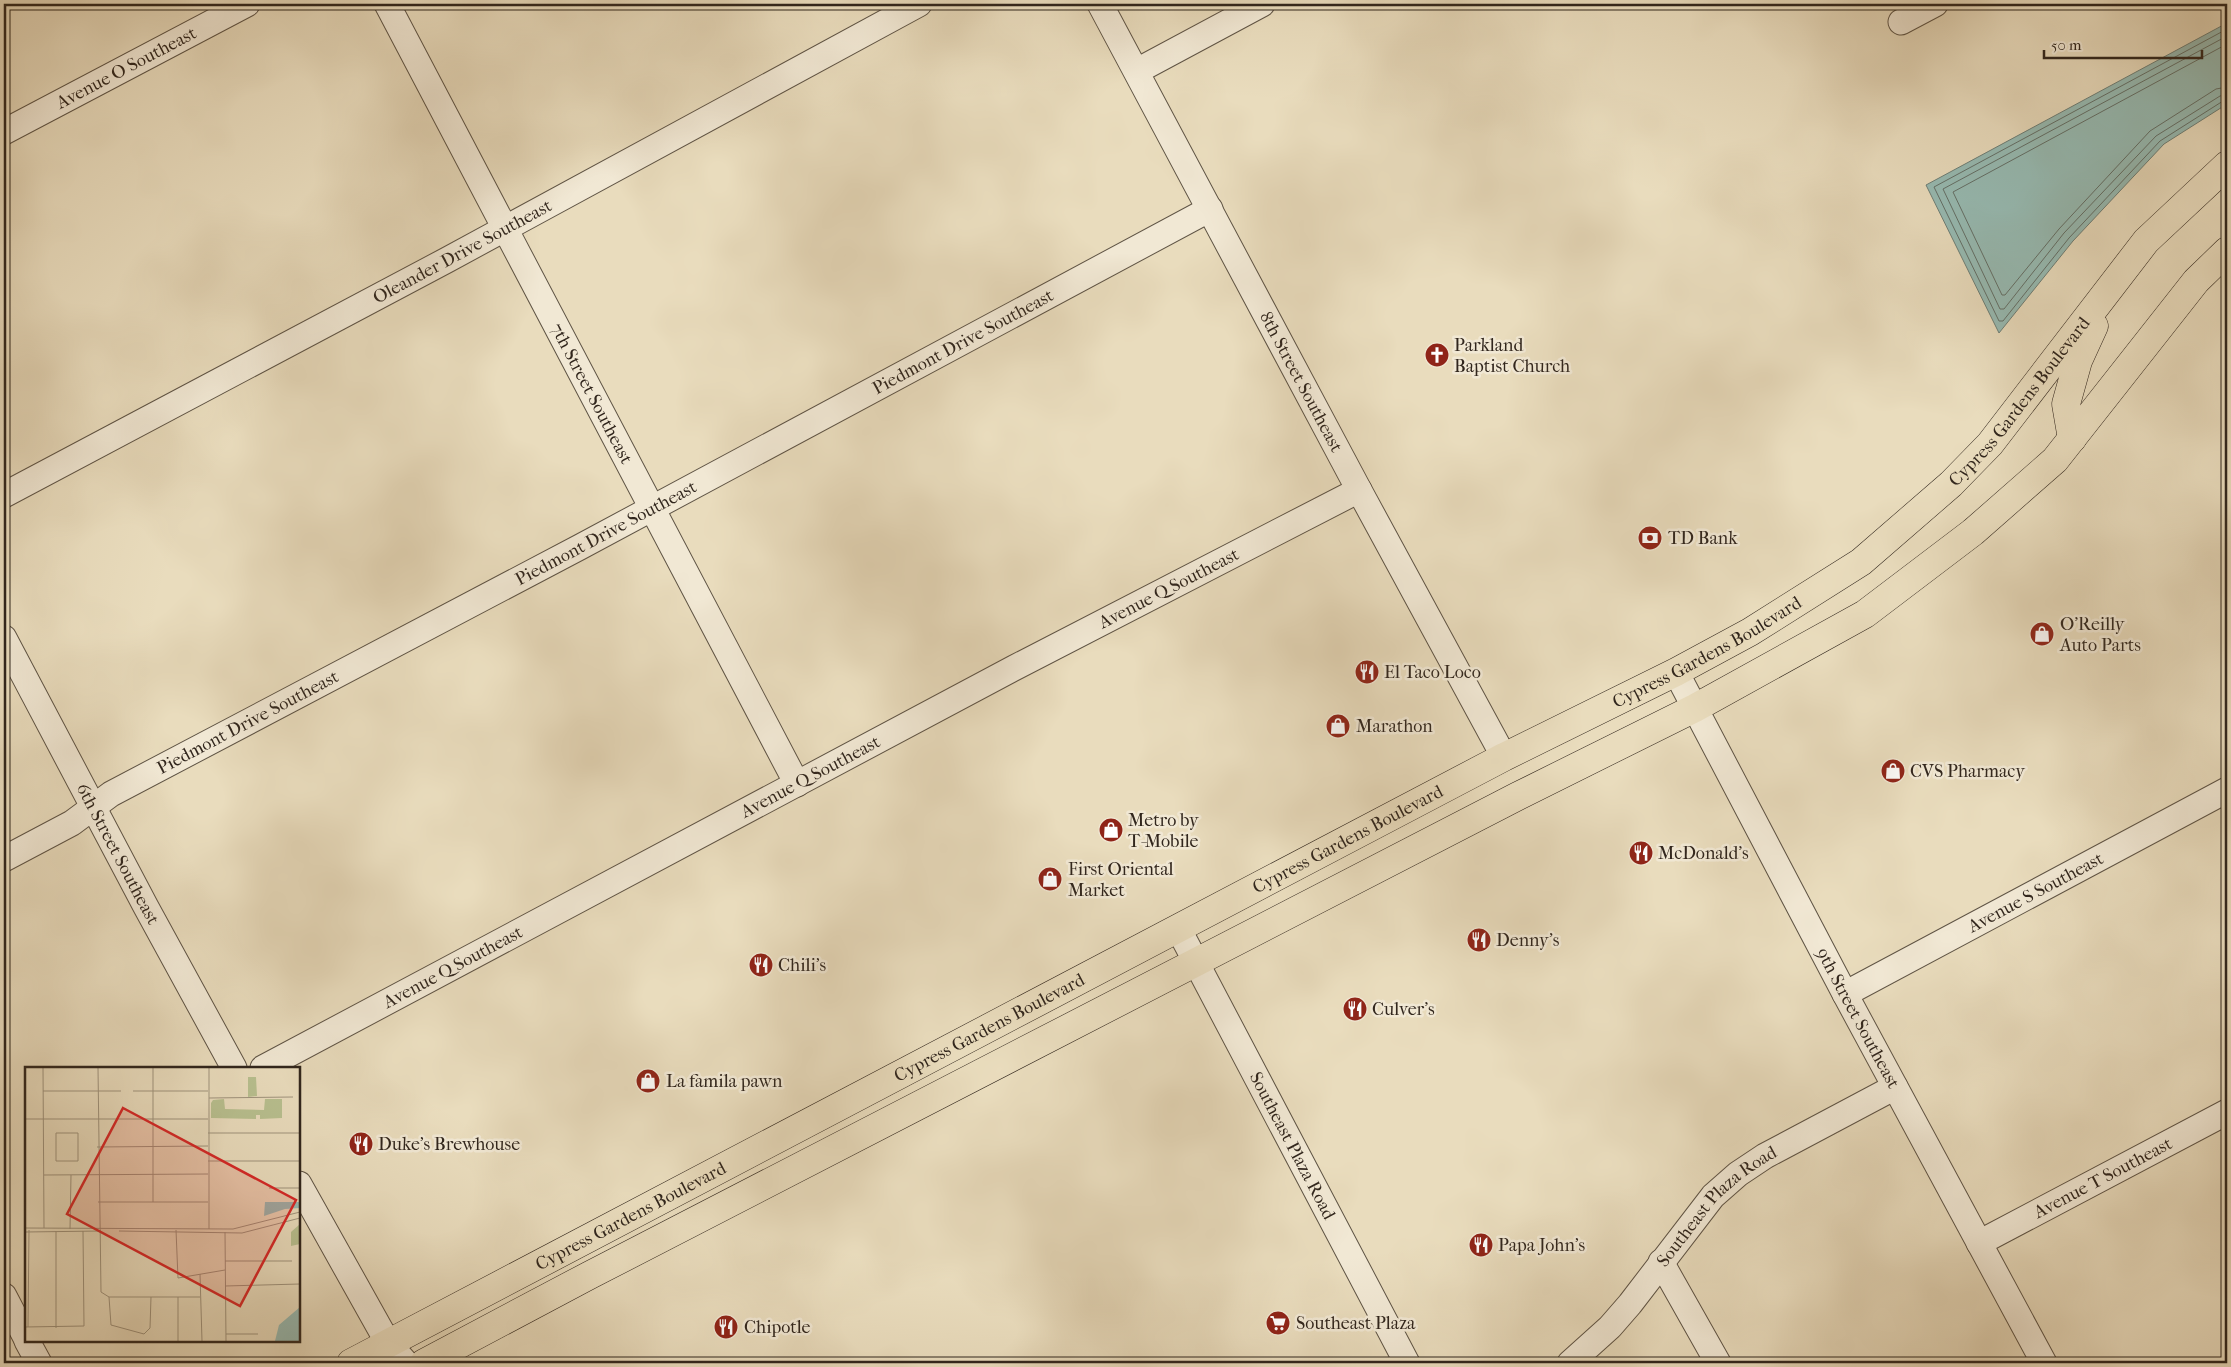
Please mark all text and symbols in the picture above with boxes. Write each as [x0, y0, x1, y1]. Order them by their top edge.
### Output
street label: Avenue O Southeast [52, 22, 200, 114]
scale bar [2044, 28, 2201, 60]
text: 50 m [2051, 36, 2082, 54]
street label: Oleander Drive Southeast [369, 195, 556, 308]
street label: Piedmont Drive Southeast [869, 285, 1058, 399]
street label: 8th Street Southeast [1255, 308, 1347, 456]
street label: Cypress Gardens Boulevard [1945, 313, 2095, 491]
street label: 7th Street Southeast [546, 320, 637, 468]
place label: Parkland Baptist Church [1454, 335, 1570, 377]
church icon: Parkland Baptist Church [1424, 342, 1450, 368]
street label: Piedmont Drive Southeast [512, 476, 701, 590]
bank icon: TD Bank [1637, 525, 1663, 551]
place label: TD Bank [1668, 528, 1738, 549]
street label: Avenue Q Southeast [1094, 543, 1243, 634]
street label: Cypress Gardens Boulevard [1609, 592, 1806, 713]
place label: O'Reilly Auto Parts [2059, 614, 2141, 656]
shop icon: O'Reilly Auto Parts [2029, 621, 2055, 647]
restaurant icon: El Taco Loco [1354, 659, 1380, 685]
place label: El Taco Loco [1384, 662, 1481, 683]
street label: Piedmont Drive Southeast [153, 666, 343, 779]
shop icon: Marathon [1325, 713, 1351, 739]
place label: Marathon [1356, 716, 1433, 737]
street label: Avenue Q Southeast [736, 731, 884, 823]
shop icon: CVS Pharmacy [1880, 758, 1906, 784]
place label: CVS Pharmacy [1910, 761, 2026, 782]
street label: 6th Street Southeast [72, 780, 164, 929]
street label: Cypress Gardens Boulevard [1249, 781, 1447, 898]
place label: Metro by T-Mobile [1128, 810, 1200, 852]
shop icon: Metro by T-Mobile [1098, 817, 1124, 843]
restaurant icon: McDonald's [1628, 840, 1654, 866]
place label: McDonald's [1658, 843, 1749, 864]
street label: Avenue S Southeast [1964, 848, 2108, 938]
place label: First Oriental Market [1068, 859, 1174, 901]
shop icon: First Oriental Market [1037, 866, 1063, 892]
street label: Avenue Q Southeast [379, 921, 527, 1014]
restaurant icon: Denny's [1466, 927, 1492, 953]
place label: Denny's [1496, 930, 1560, 951]
street label: 9th Street Southeast [1812, 944, 1904, 1093]
restaurant icon: Chili's [748, 952, 774, 978]
place label: Chili's [778, 955, 827, 976]
street label: Cypress Gardens Boulevard [891, 969, 1088, 1087]
restaurant icon: Culver's [1342, 996, 1368, 1022]
place label: Culver's [1372, 999, 1435, 1020]
inset map [25, 1067, 300, 1342]
shop icon: La famila pawn [635, 1068, 661, 1094]
street label: Southeast Plaza Road [1245, 1069, 1340, 1223]
place label: La famila pawn [666, 1071, 783, 1092]
restaurant icon: Duke's Brewhouse [348, 1131, 374, 1157]
street label: Avenue T Southeast [2029, 1133, 2176, 1224]
place label: Duke's Brewhouse [378, 1134, 520, 1155]
street label: Southeast Plaza Road [1653, 1142, 1780, 1271]
street label: Cypress Gardens Boulevard [532, 1158, 730, 1275]
restaurant icon: Papa John's [1468, 1232, 1494, 1258]
place label: Papa John's [1498, 1235, 1586, 1256]
supermarket icon: Southeast Plaza [1265, 1310, 1291, 1336]
place label: Southeast Plaza [1296, 1313, 1416, 1334]
restaurant icon: Chipotle [713, 1314, 739, 1340]
place label: Chipotle [744, 1317, 811, 1338]

